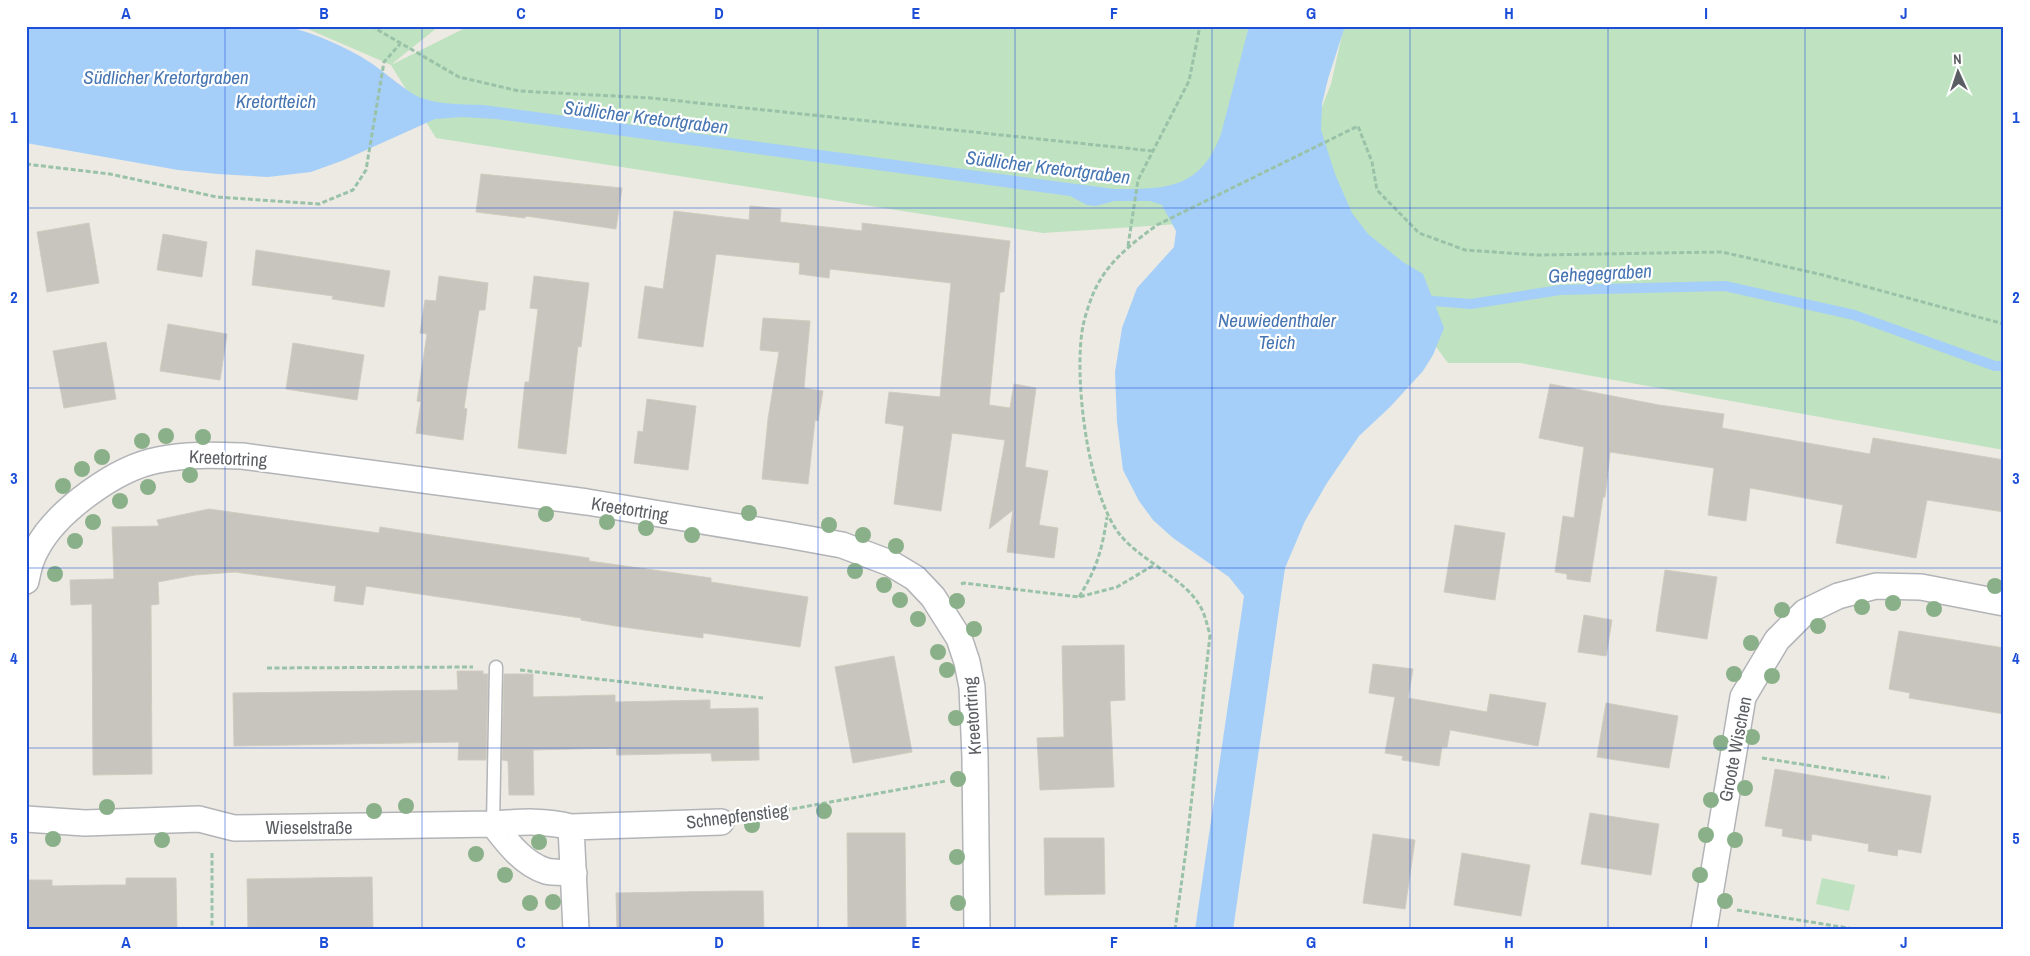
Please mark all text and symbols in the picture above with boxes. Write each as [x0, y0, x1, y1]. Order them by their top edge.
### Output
text: A [121, 2, 131, 24]
text: B [319, 2, 329, 24]
text: C [516, 2, 526, 24]
text: D [714, 2, 724, 24]
text: E [912, 2, 921, 24]
text: F [1110, 2, 1118, 24]
text: G [1306, 2, 1316, 24]
text: H [1504, 2, 1514, 24]
text: I [1704, 2, 1708, 24]
text: J [1900, 2, 1908, 24]
north arrow [1932, 48, 1982, 98]
text: N [1953, 50, 1962, 68]
water label: Südlicher Kretortgraben [83, 64, 249, 90]
water label: Kretortteich [236, 88, 316, 114]
water label: Südlicher Kretortgraben [562, 94, 730, 140]
text: 1 [10, 106, 18, 128]
text: 1 [2012, 106, 2020, 128]
water label: Südlicher Kretortgraben [964, 144, 1132, 190]
water label: Gehegegraben [1547, 257, 1653, 289]
text: 2 [10, 286, 18, 308]
text: 2 [2012, 286, 2020, 308]
water label: Neuwiedenthaler Teich [1218, 307, 1337, 355]
street label: Kreetortring [188, 443, 268, 473]
text: 3 [10, 467, 18, 489]
text: 3 [2012, 467, 2020, 489]
street label: Kreetortring [590, 491, 671, 528]
text: 4 [10, 647, 18, 669]
text: 4 [2012, 647, 2020, 669]
street label: Kreetortring [957, 675, 987, 756]
street label: Groote Wischen [1713, 694, 1757, 804]
street label: Schnepfenstieg [685, 797, 790, 835]
street label: Wieselstraße [266, 815, 352, 840]
text: 5 [10, 827, 18, 849]
text: 5 [2012, 827, 2020, 849]
text: A [121, 931, 131, 953]
text: B [319, 931, 329, 953]
text: C [516, 931, 526, 953]
text: D [714, 931, 724, 953]
text: E [912, 931, 921, 953]
text: F [1110, 931, 1118, 953]
text: G [1306, 931, 1316, 953]
text: H [1504, 931, 1514, 953]
text: I [1704, 931, 1708, 953]
text: J [1900, 931, 1908, 953]

